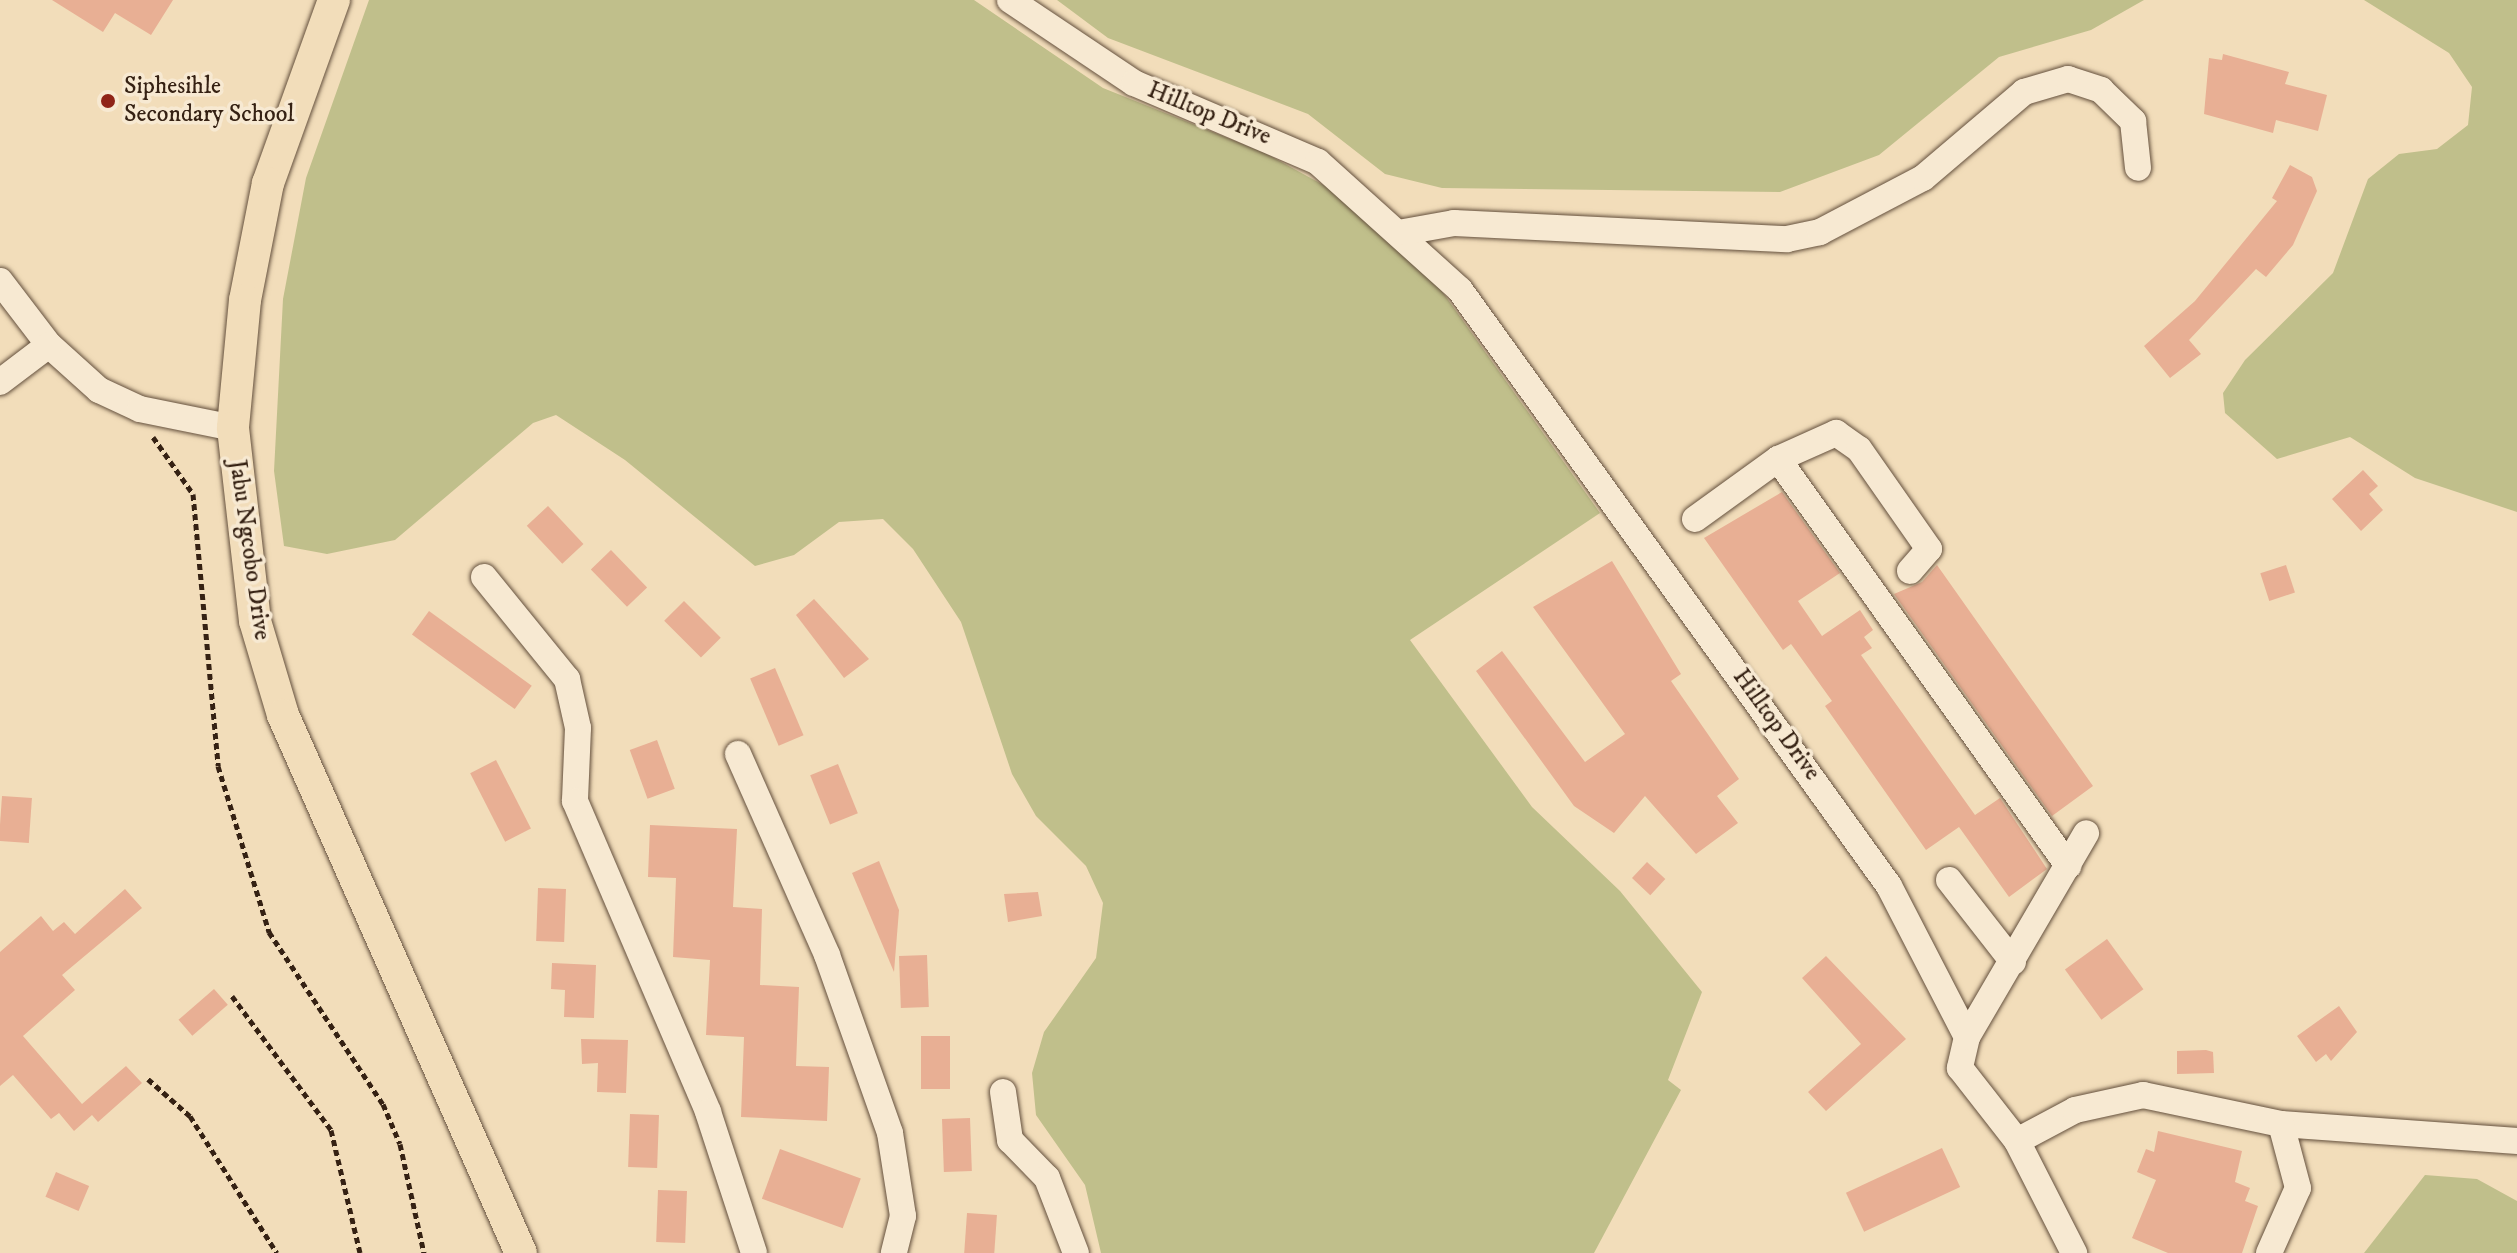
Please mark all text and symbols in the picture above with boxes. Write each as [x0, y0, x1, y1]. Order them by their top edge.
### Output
place label: Siphesihle Secondary School [124, 73, 295, 129]
street label: Hilltop Drive [1143, 76, 1275, 152]
marker: Siphesihle Secondary School [99, 92, 117, 110]
street label: Jabu Ngcobo Drive [222, 458, 276, 642]
street label: Hilltop Drive [1726, 664, 1826, 786]

